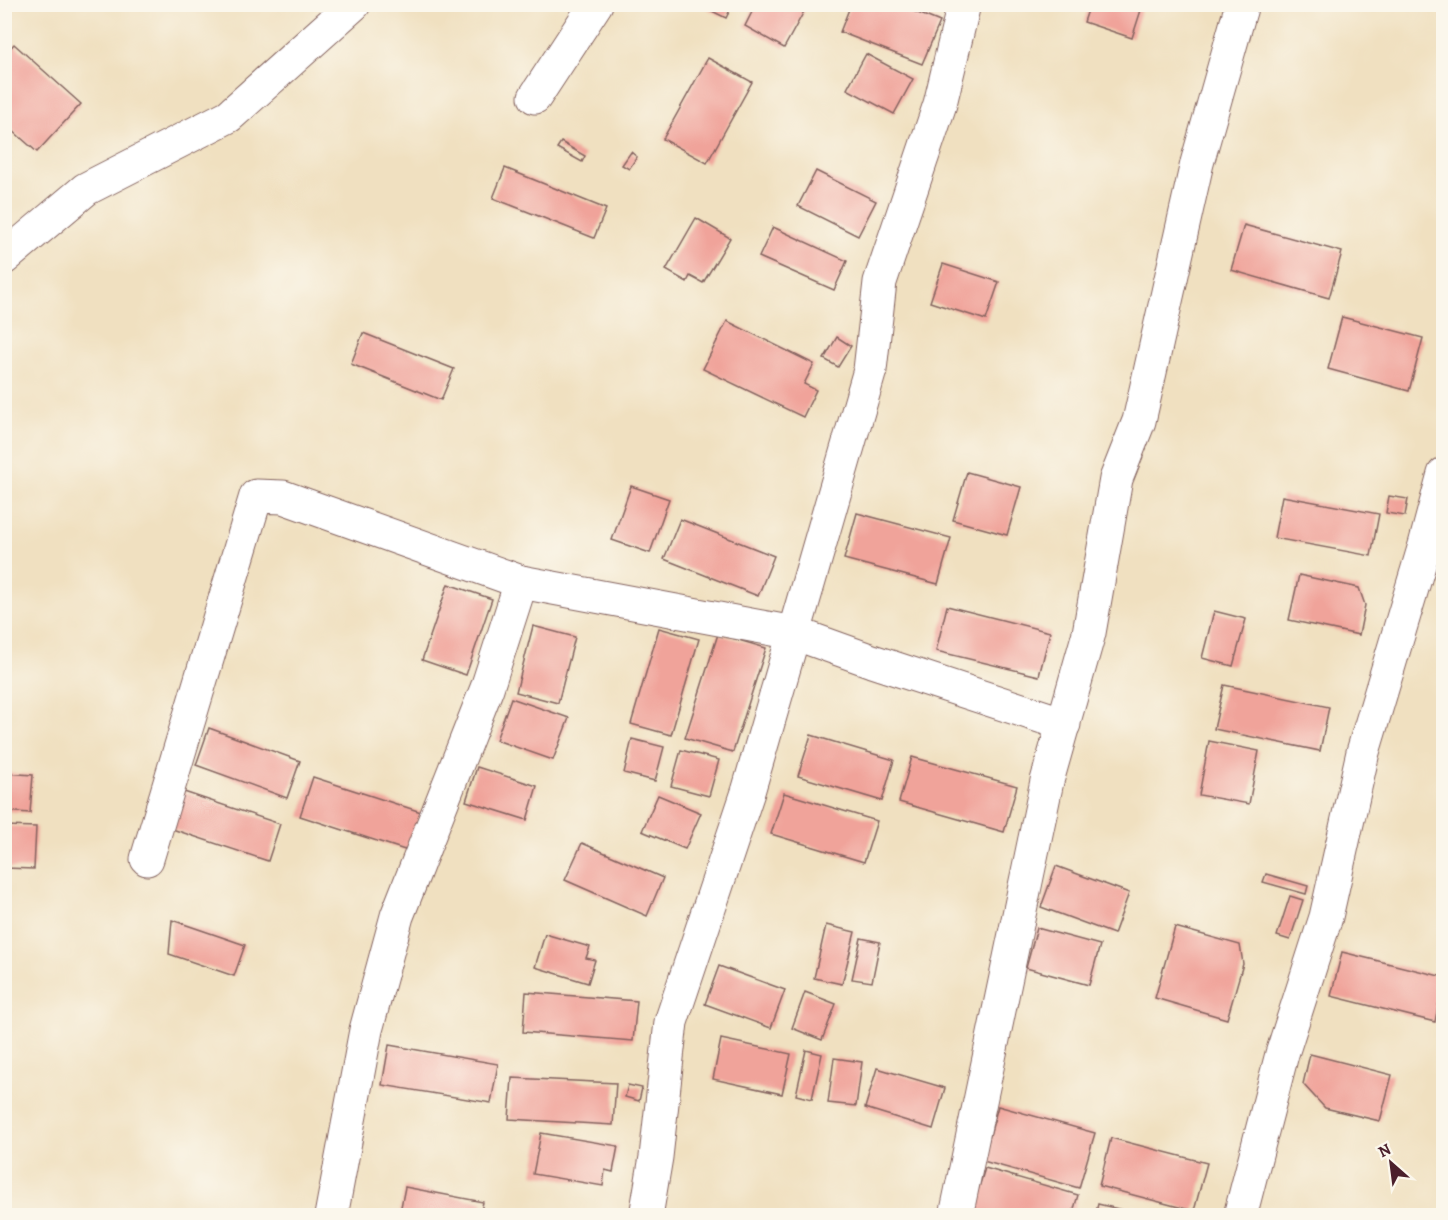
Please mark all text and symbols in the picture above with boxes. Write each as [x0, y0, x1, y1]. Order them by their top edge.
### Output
north arrow [1361, 1133, 1421, 1193]
text: N [1374, 1138, 1395, 1163]

